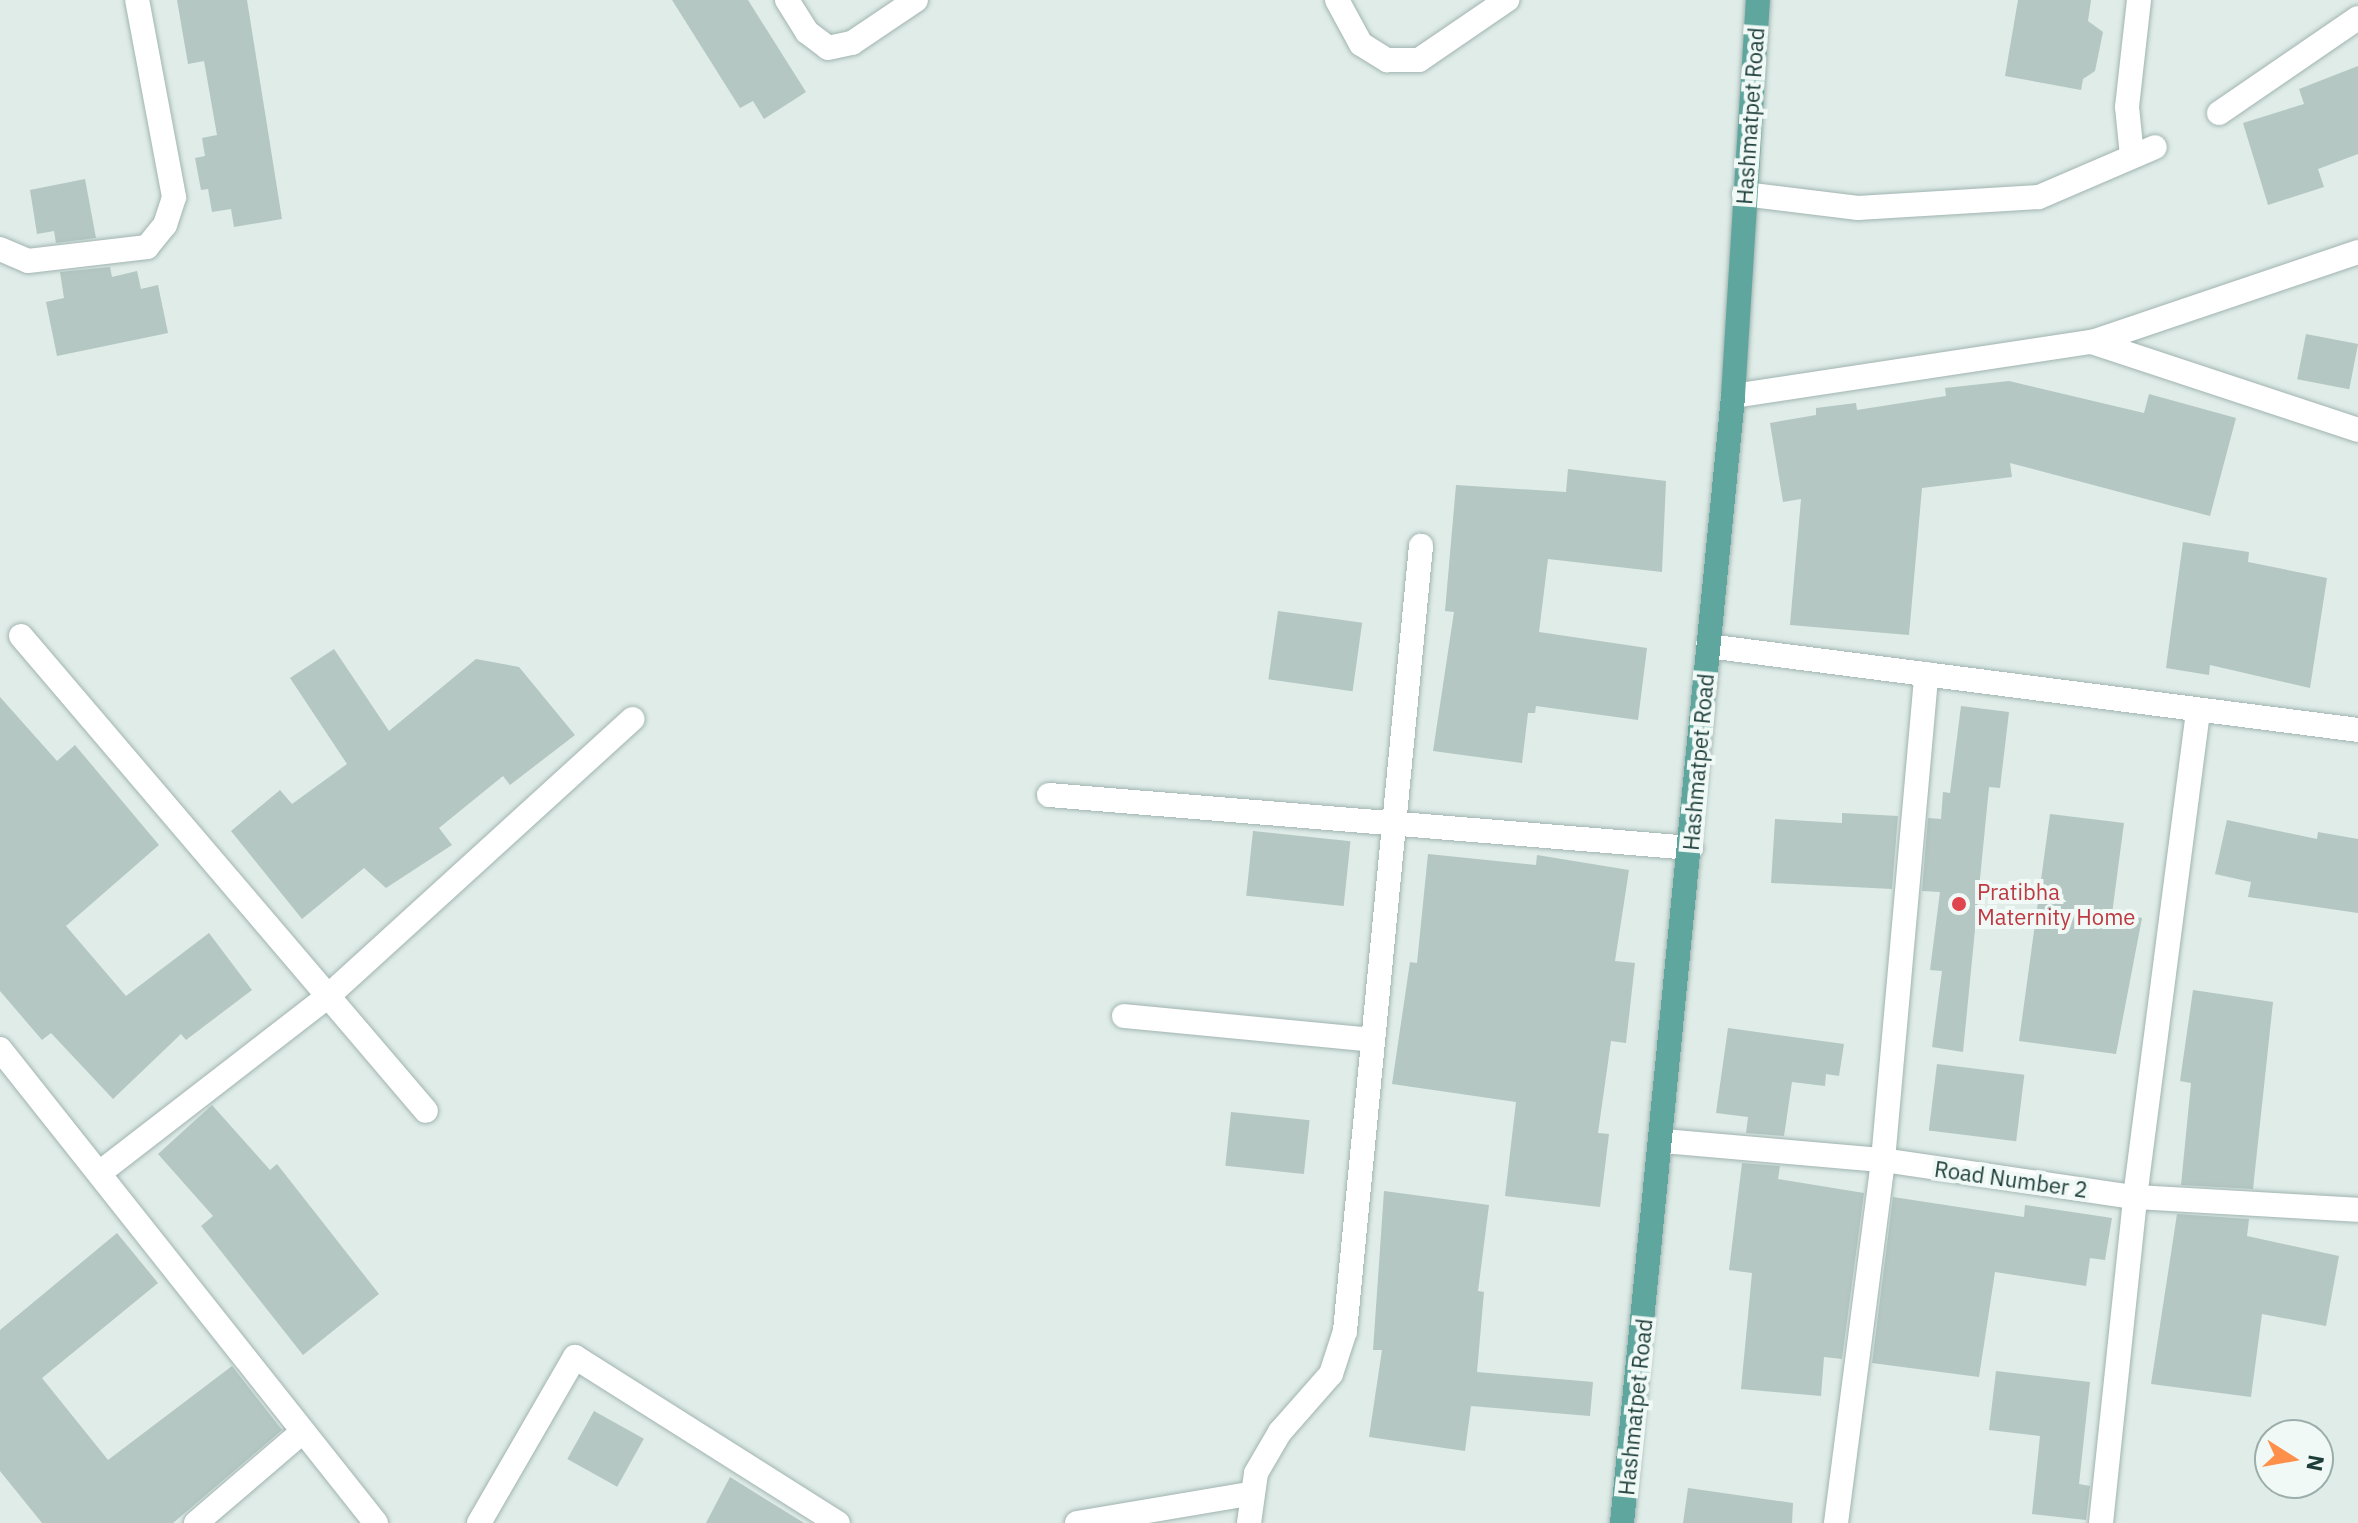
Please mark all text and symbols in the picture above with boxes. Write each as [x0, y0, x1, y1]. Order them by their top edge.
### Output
street label: Hashmatpet Road [1731, 27, 1769, 205]
street label: Hashmatpet Road [1677, 672, 1719, 852]
place label: Pratibha Maternity Home [1977, 878, 2135, 930]
marker: Pratibha Maternity Home [1948, 893, 1970, 915]
street label: Road Number 2 [1933, 1155, 2089, 1203]
street label: Hashmatpet Road [1613, 1317, 1657, 1497]
north arrow [2254, 1419, 2334, 1499]
text: N [2300, 1453, 2332, 1474]

